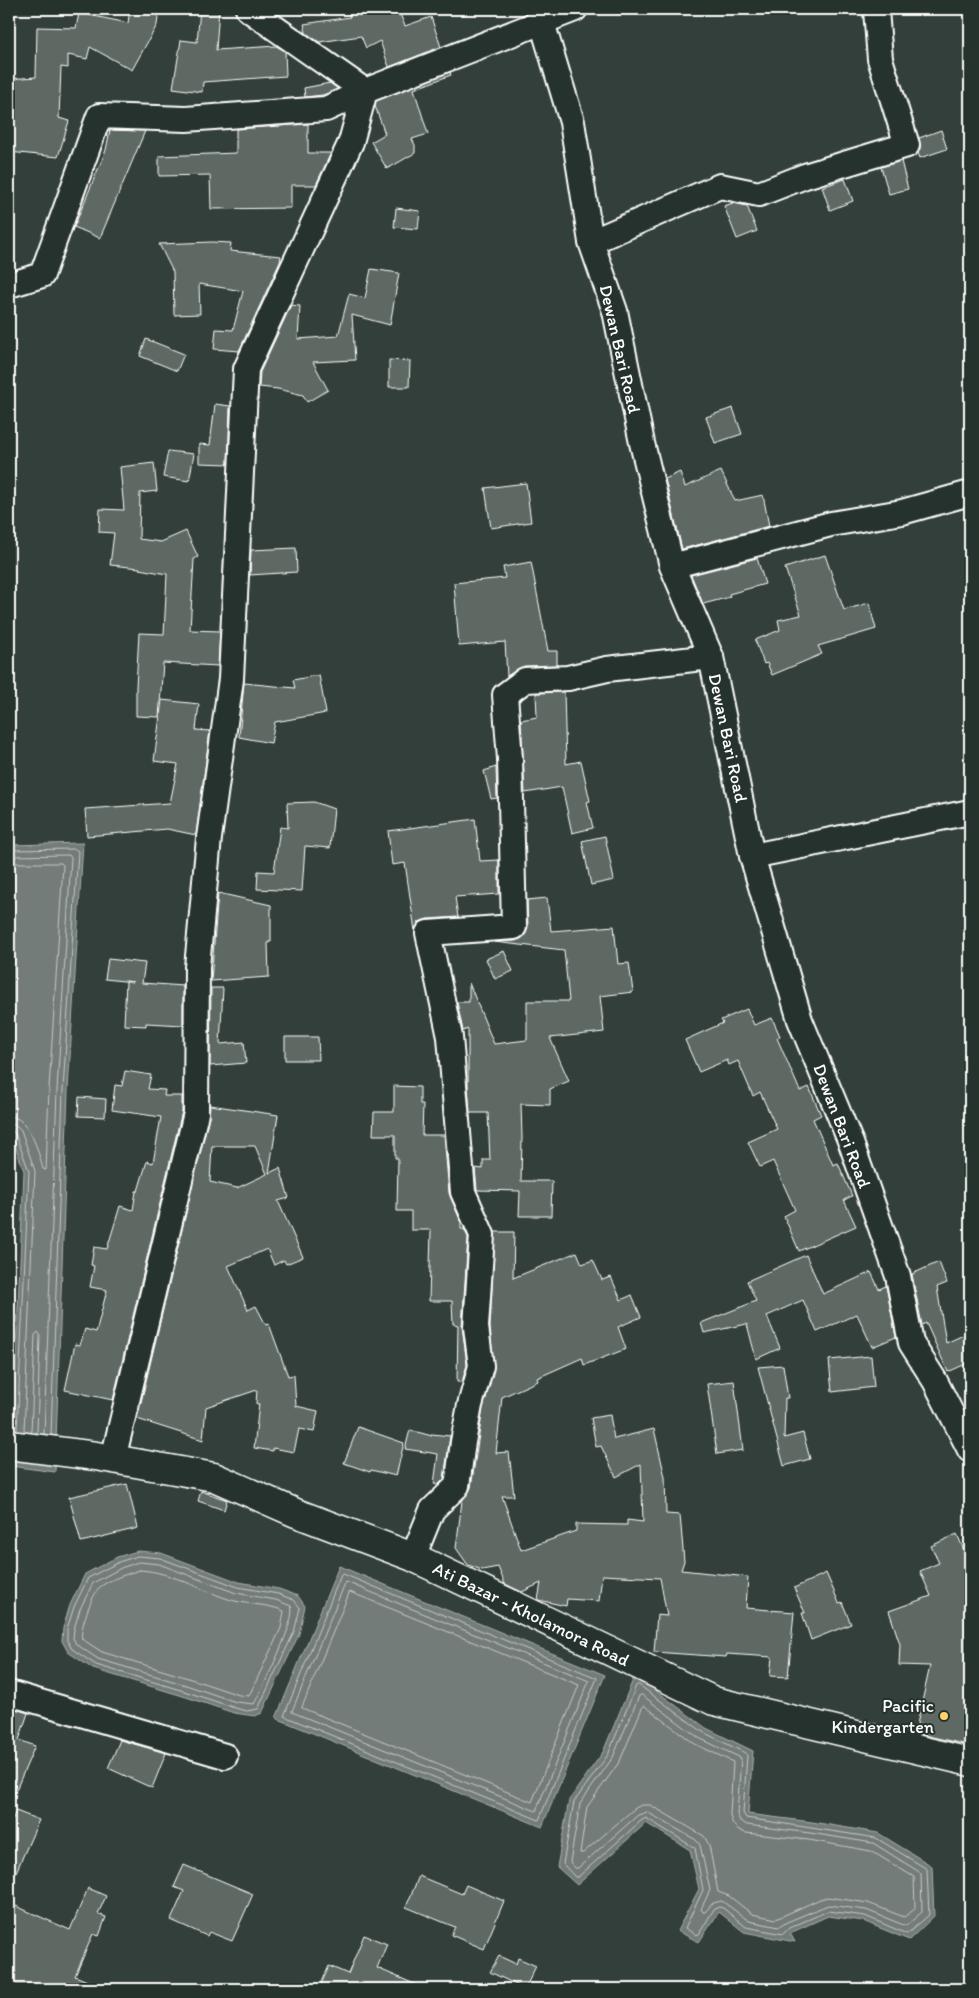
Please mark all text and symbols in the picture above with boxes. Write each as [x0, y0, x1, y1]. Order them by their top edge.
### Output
street label: Dewan Bari Road [595, 283, 645, 415]
street label: Dewan Bari Road [704, 671, 752, 805]
street label: Dewan Bari Road [808, 1061, 876, 1191]
street label: Ati Bazar - Kholamora Road [429, 1557, 633, 1671]
place label: Pacific Kindergarten [832, 1695, 934, 1738]
marker: Pacific Kindergarten [938, 1710, 950, 1722]

